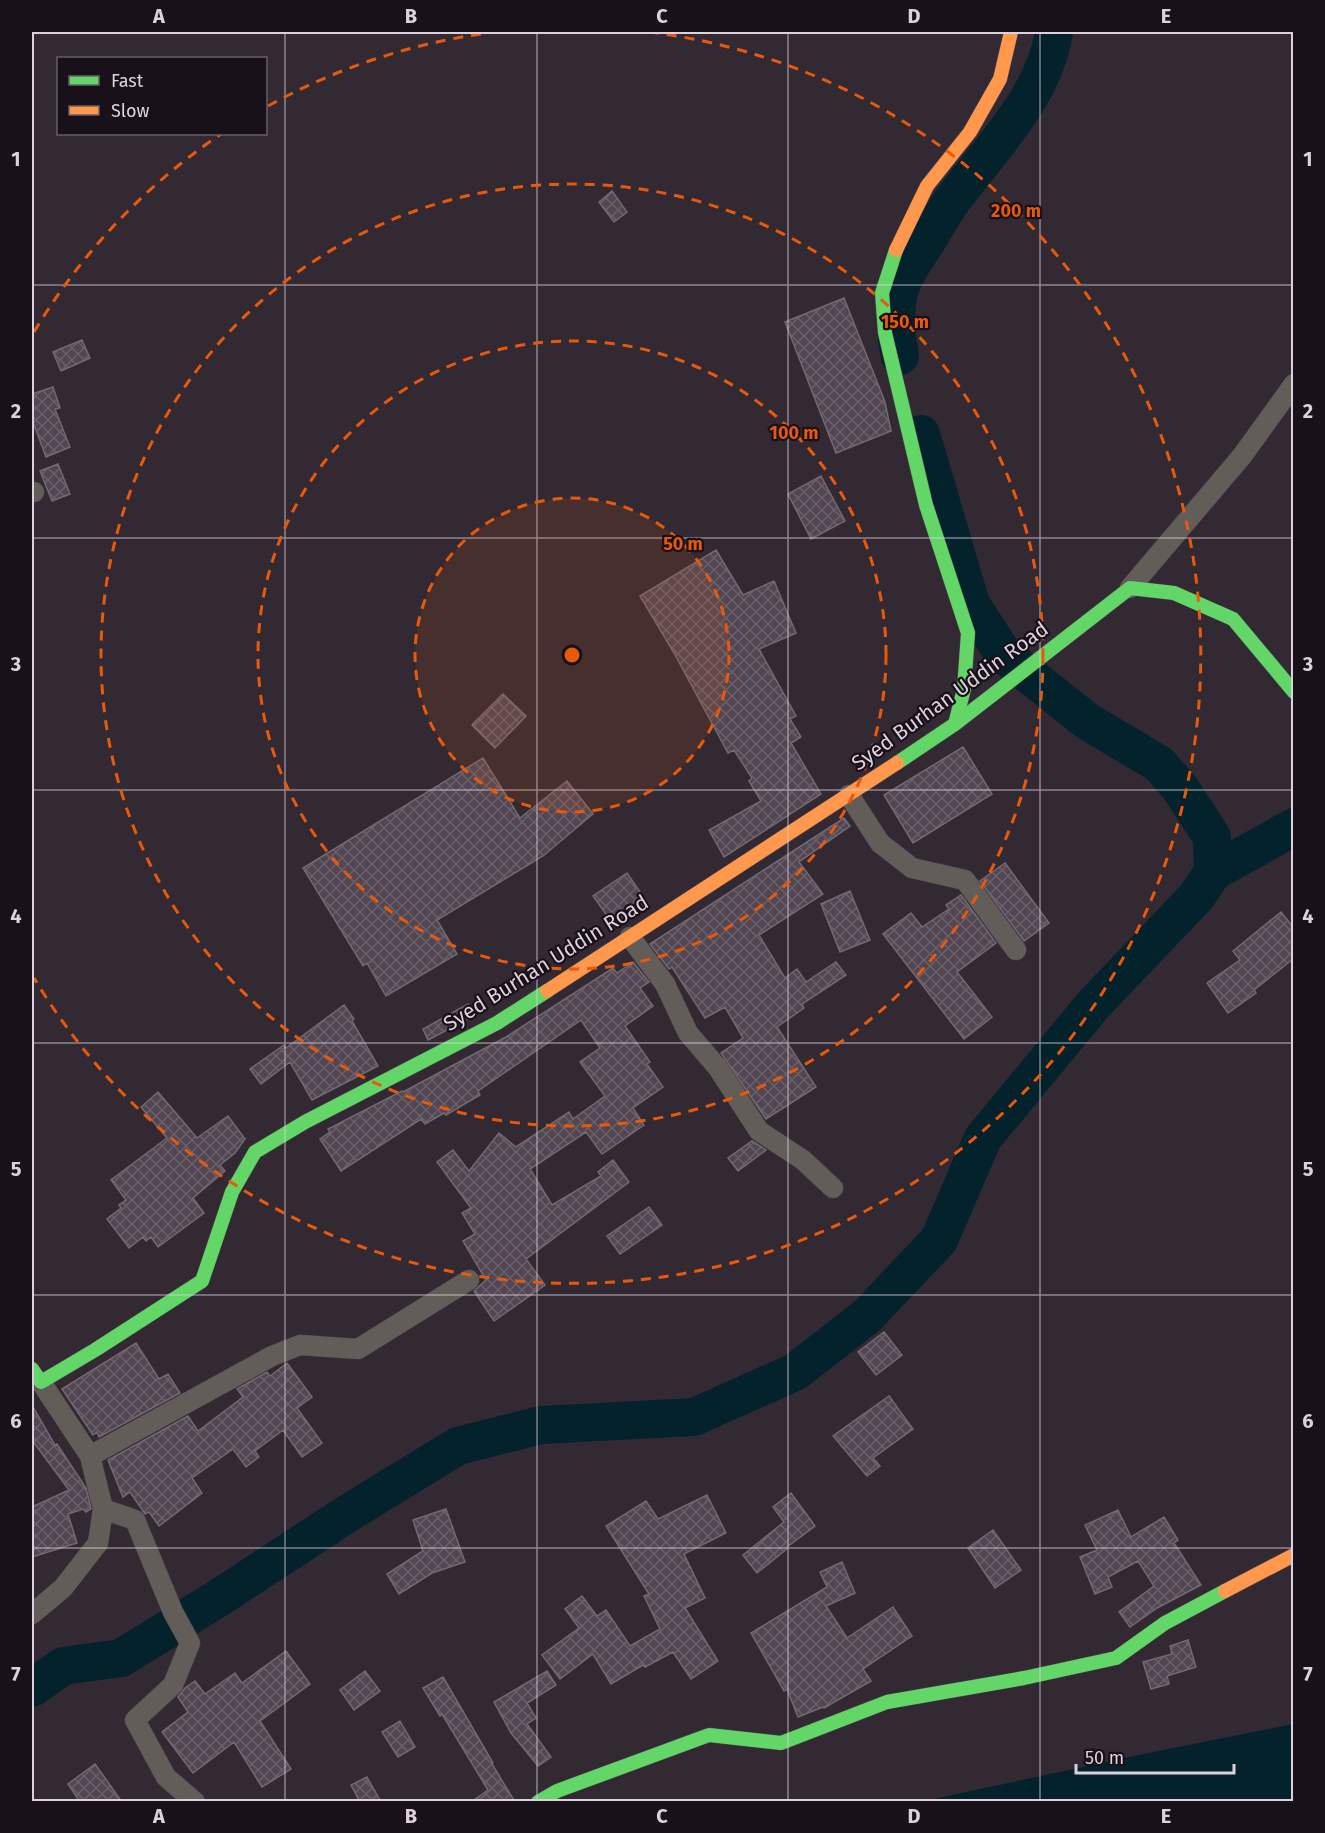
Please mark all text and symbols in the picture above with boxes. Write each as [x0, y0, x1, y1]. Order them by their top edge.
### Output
text: A [152, 4, 166, 28]
text: B [405, 4, 417, 28]
text: C [656, 4, 668, 28]
text: D [907, 4, 921, 28]
text: E [1161, 4, 1171, 28]
legend [57, 57, 267, 135]
text: Fast [111, 70, 144, 92]
text: Slow [111, 100, 150, 122]
text: 1 [11, 147, 21, 171]
text: 1 [1303, 147, 1313, 171]
text: 200 m [991, 200, 1041, 222]
text: 150 m [881, 311, 929, 333]
text: 2 [11, 399, 21, 423]
text: 2 [1303, 399, 1313, 423]
text: 100 m [770, 422, 818, 444]
text: 50 m [663, 533, 703, 555]
street label: Syed Burhan Uddin Road [846, 616, 1054, 776]
centre of rings [562, 645, 582, 665]
text: 3 [10, 652, 21, 676]
text: 3 [1302, 652, 1313, 676]
street label: Syed Burhan Uddin Road [439, 889, 653, 1037]
text: 4 [10, 904, 22, 928]
text: 4 [1302, 904, 1314, 928]
text: 5 [11, 1157, 22, 1181]
text: 5 [1303, 1157, 1314, 1181]
text: 6 [10, 1409, 22, 1433]
text: 6 [1302, 1409, 1314, 1433]
text: 7 [11, 1662, 21, 1686]
text: 7 [1303, 1662, 1313, 1686]
scale bar [1076, 1737, 1234, 1775]
text: 50 m [1085, 1747, 1124, 1769]
text: A [152, 1804, 166, 1828]
text: B [405, 1804, 417, 1828]
text: C [656, 1804, 668, 1828]
text: D [907, 1804, 921, 1828]
text: E [1161, 1804, 1171, 1828]

